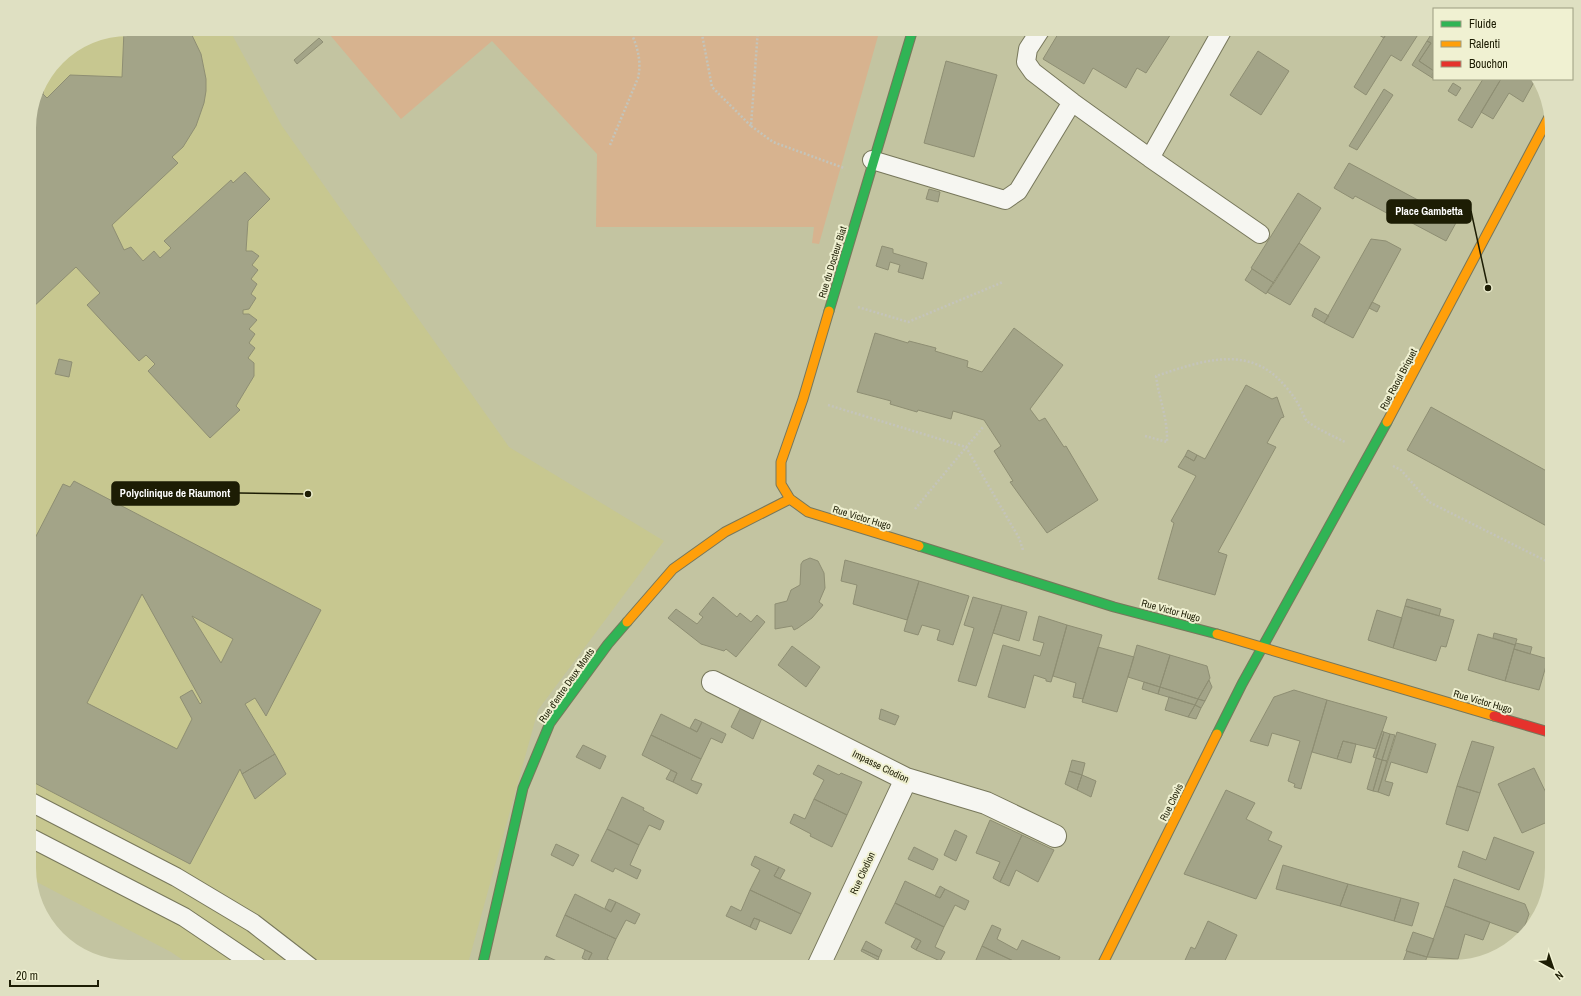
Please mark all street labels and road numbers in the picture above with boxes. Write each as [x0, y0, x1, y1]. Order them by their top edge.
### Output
street label: Rue du Docteur Biat [815, 224, 850, 300]
street label: Rue Raoul Briquet [1377, 346, 1420, 412]
street label: Rue Victor Hugo [831, 502, 893, 533]
street label: Rue Victor Hugo [1140, 596, 1202, 625]
street label: Rue d'entre Deux Monts [536, 645, 597, 725]
street label: Rue Victor Hugo [1452, 687, 1514, 716]
street label: Impasse Clodion [850, 747, 911, 786]
street label: Rue Clovis [1157, 781, 1186, 823]
street label: Rue Clodion [847, 850, 878, 897]

